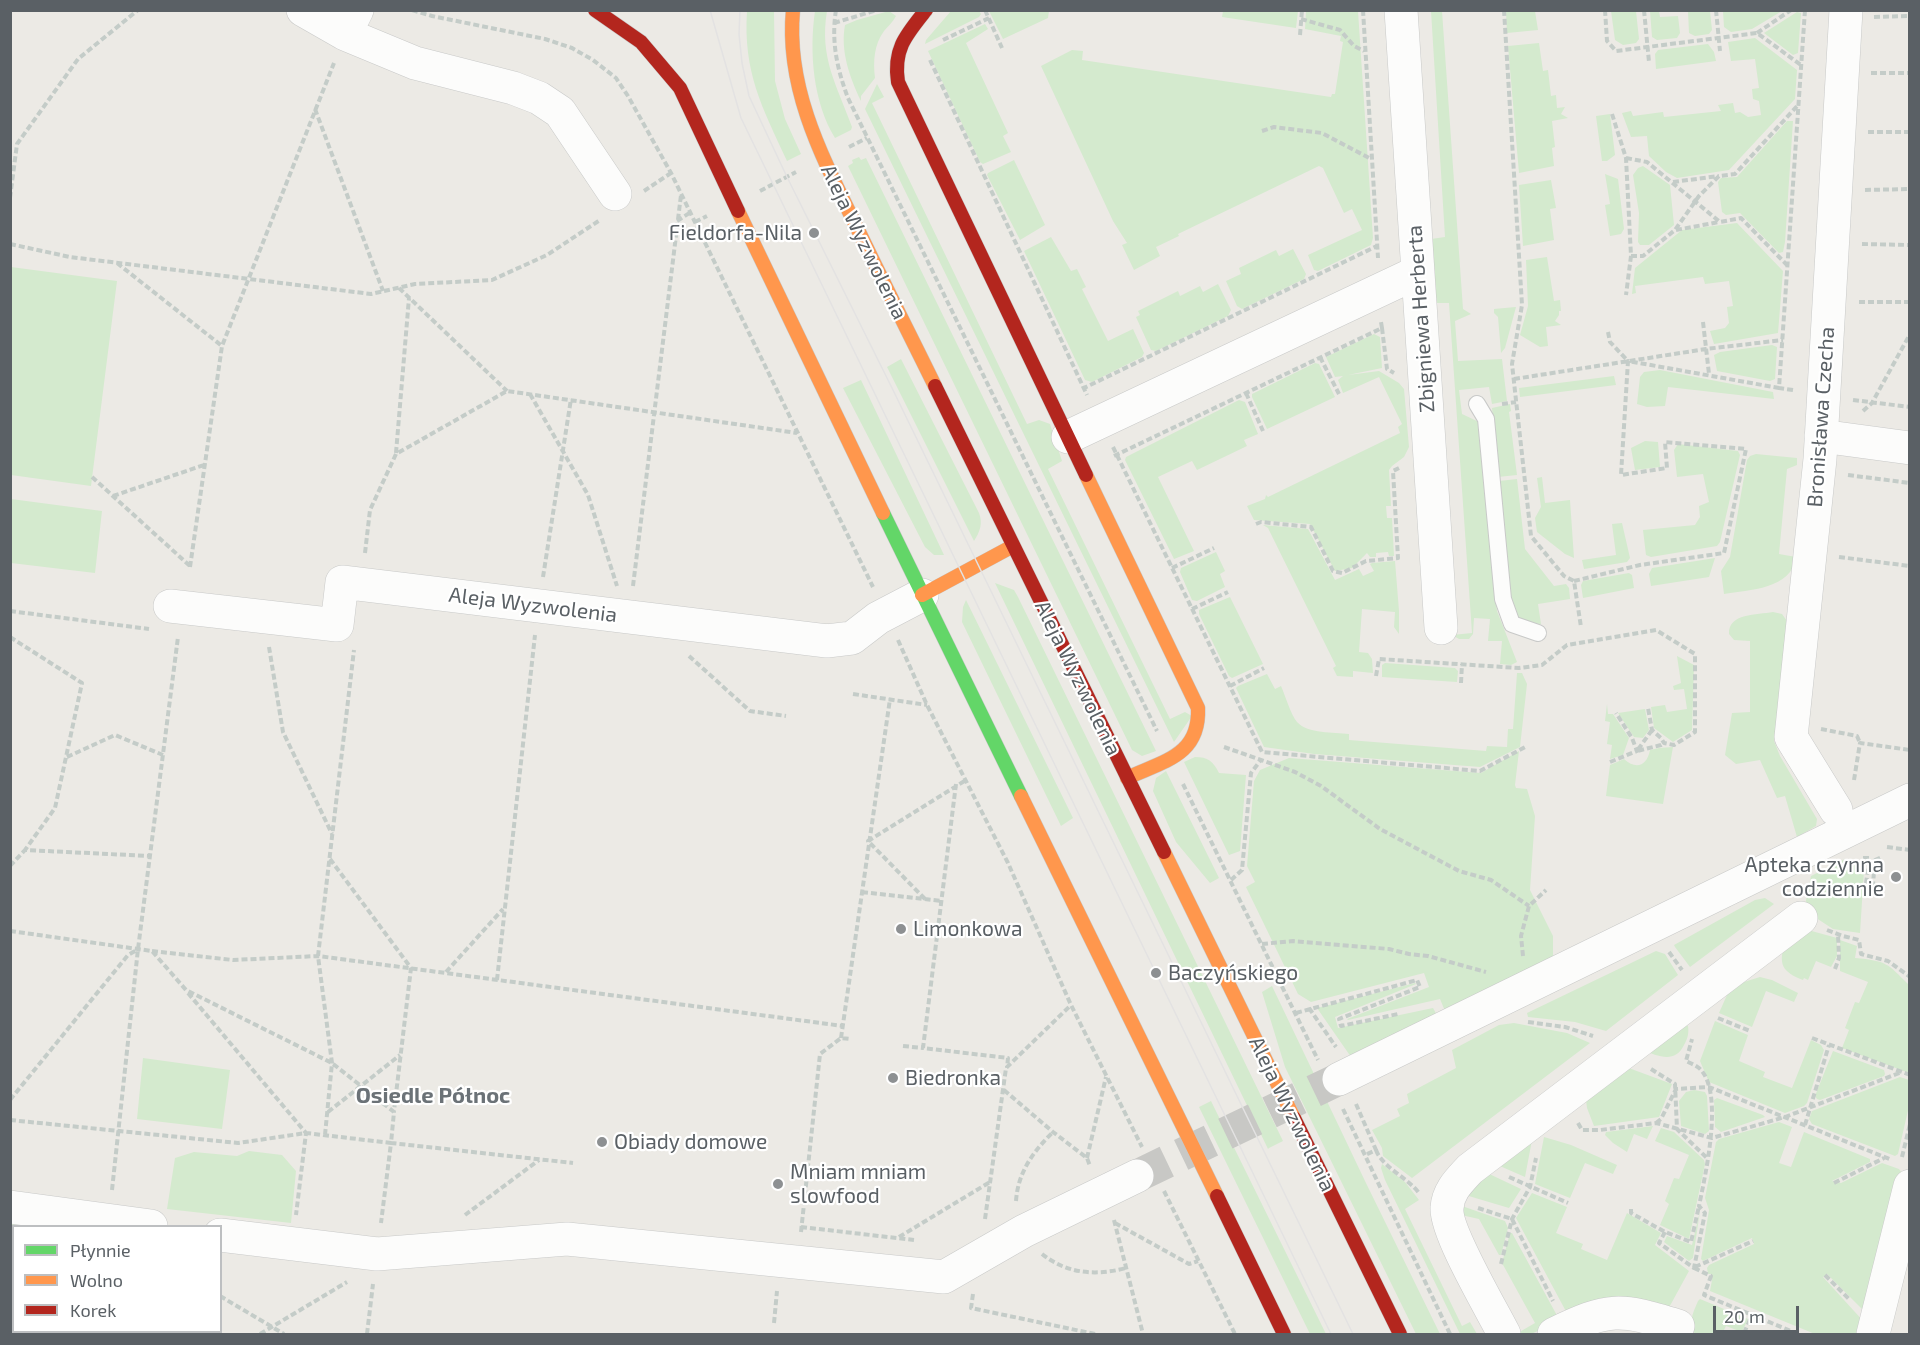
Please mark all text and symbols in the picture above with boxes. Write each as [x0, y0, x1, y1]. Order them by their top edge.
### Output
street label: Aleja Wyzwolenia [816, 160, 912, 324]
place label: Fieldorfa-Nila [669, 220, 802, 246]
street label: Zbigniewa Herberta [1402, 224, 1440, 414]
marker: Fieldorfa-Nila [807, 226, 821, 240]
street label: Bronisława Czecha [1802, 326, 1840, 508]
street label: Aleja Wyzwolenia [447, 582, 619, 628]
street label: Aleja Wyzwolenia [1030, 596, 1126, 760]
place label: Apteka czynna codziennie [1745, 852, 1884, 902]
marker: Apteka czynna codziennie [1889, 870, 1903, 884]
place label: Limonkowa [913, 916, 1023, 942]
marker: Limonkowa [894, 922, 908, 936]
place label: Baczyńskiego [1168, 960, 1298, 986]
marker: Baczyńskiego [1149, 966, 1163, 980]
street label: Aleja Wyzwolenia [1244, 1032, 1340, 1196]
place label: Biedronka [905, 1065, 1001, 1091]
marker: Biedronka [886, 1071, 900, 1085]
district label: Osiedle Północ [356, 1083, 510, 1109]
place label: Obiady domowe [614, 1129, 767, 1155]
marker: Obiady domowe [595, 1135, 609, 1149]
place label: Mniam mniam slowfood [790, 1159, 926, 1209]
marker: Mniam mniam slowfood [771, 1177, 785, 1191]
legend [12, 1225, 222, 1333]
text: Płynnie [70, 1239, 131, 1261]
text: Wolno [70, 1269, 123, 1291]
scale bar [1716, 1294, 1802, 1332]
text: Korek [70, 1299, 116, 1321]
text: 20 m [1724, 1305, 1765, 1327]

